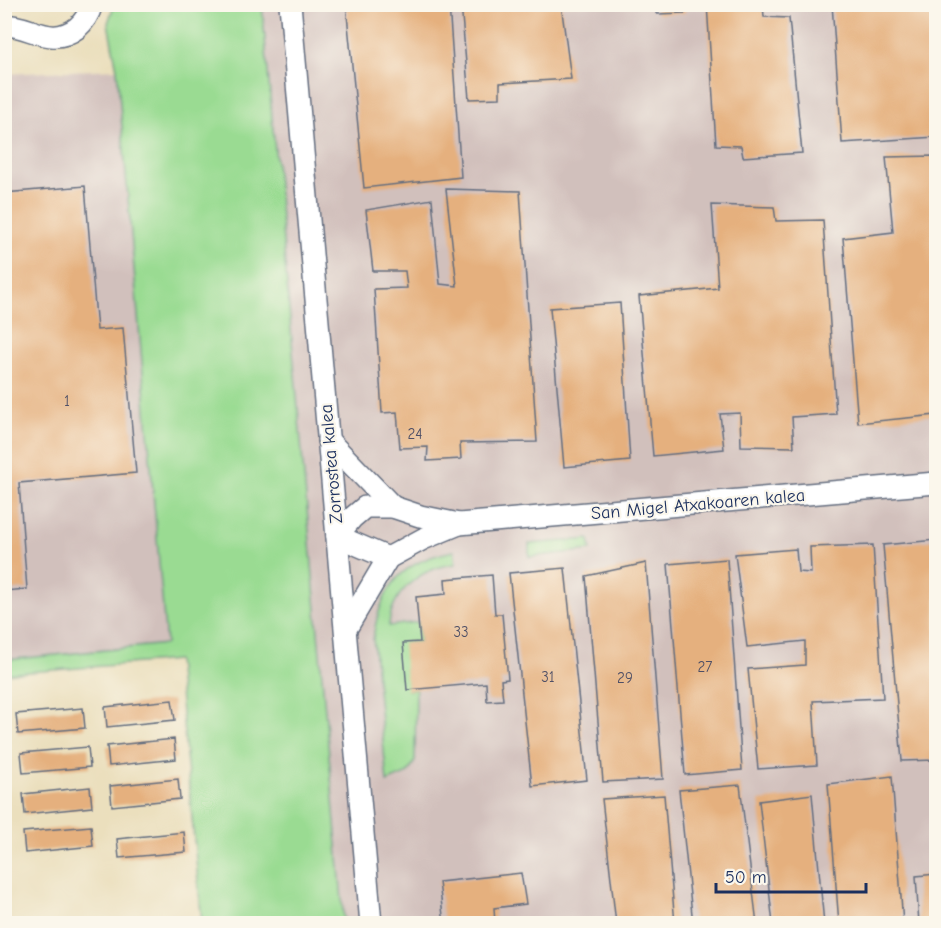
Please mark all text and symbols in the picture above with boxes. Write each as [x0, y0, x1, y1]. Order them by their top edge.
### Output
house number: 1 [64, 392, 70, 410]
street label: Zorrostea kalea [316, 403, 347, 524]
house number: 24 [407, 425, 423, 443]
street label: San Migel Atxakoaren kalea [590, 485, 806, 524]
house number: 33 [453, 623, 469, 641]
house number: 27 [698, 658, 712, 676]
house number: 31 [541, 668, 555, 686]
house number: 29 [617, 669, 633, 687]
scale bar [716, 856, 866, 894]
text: 50 m [725, 867, 767, 888]

